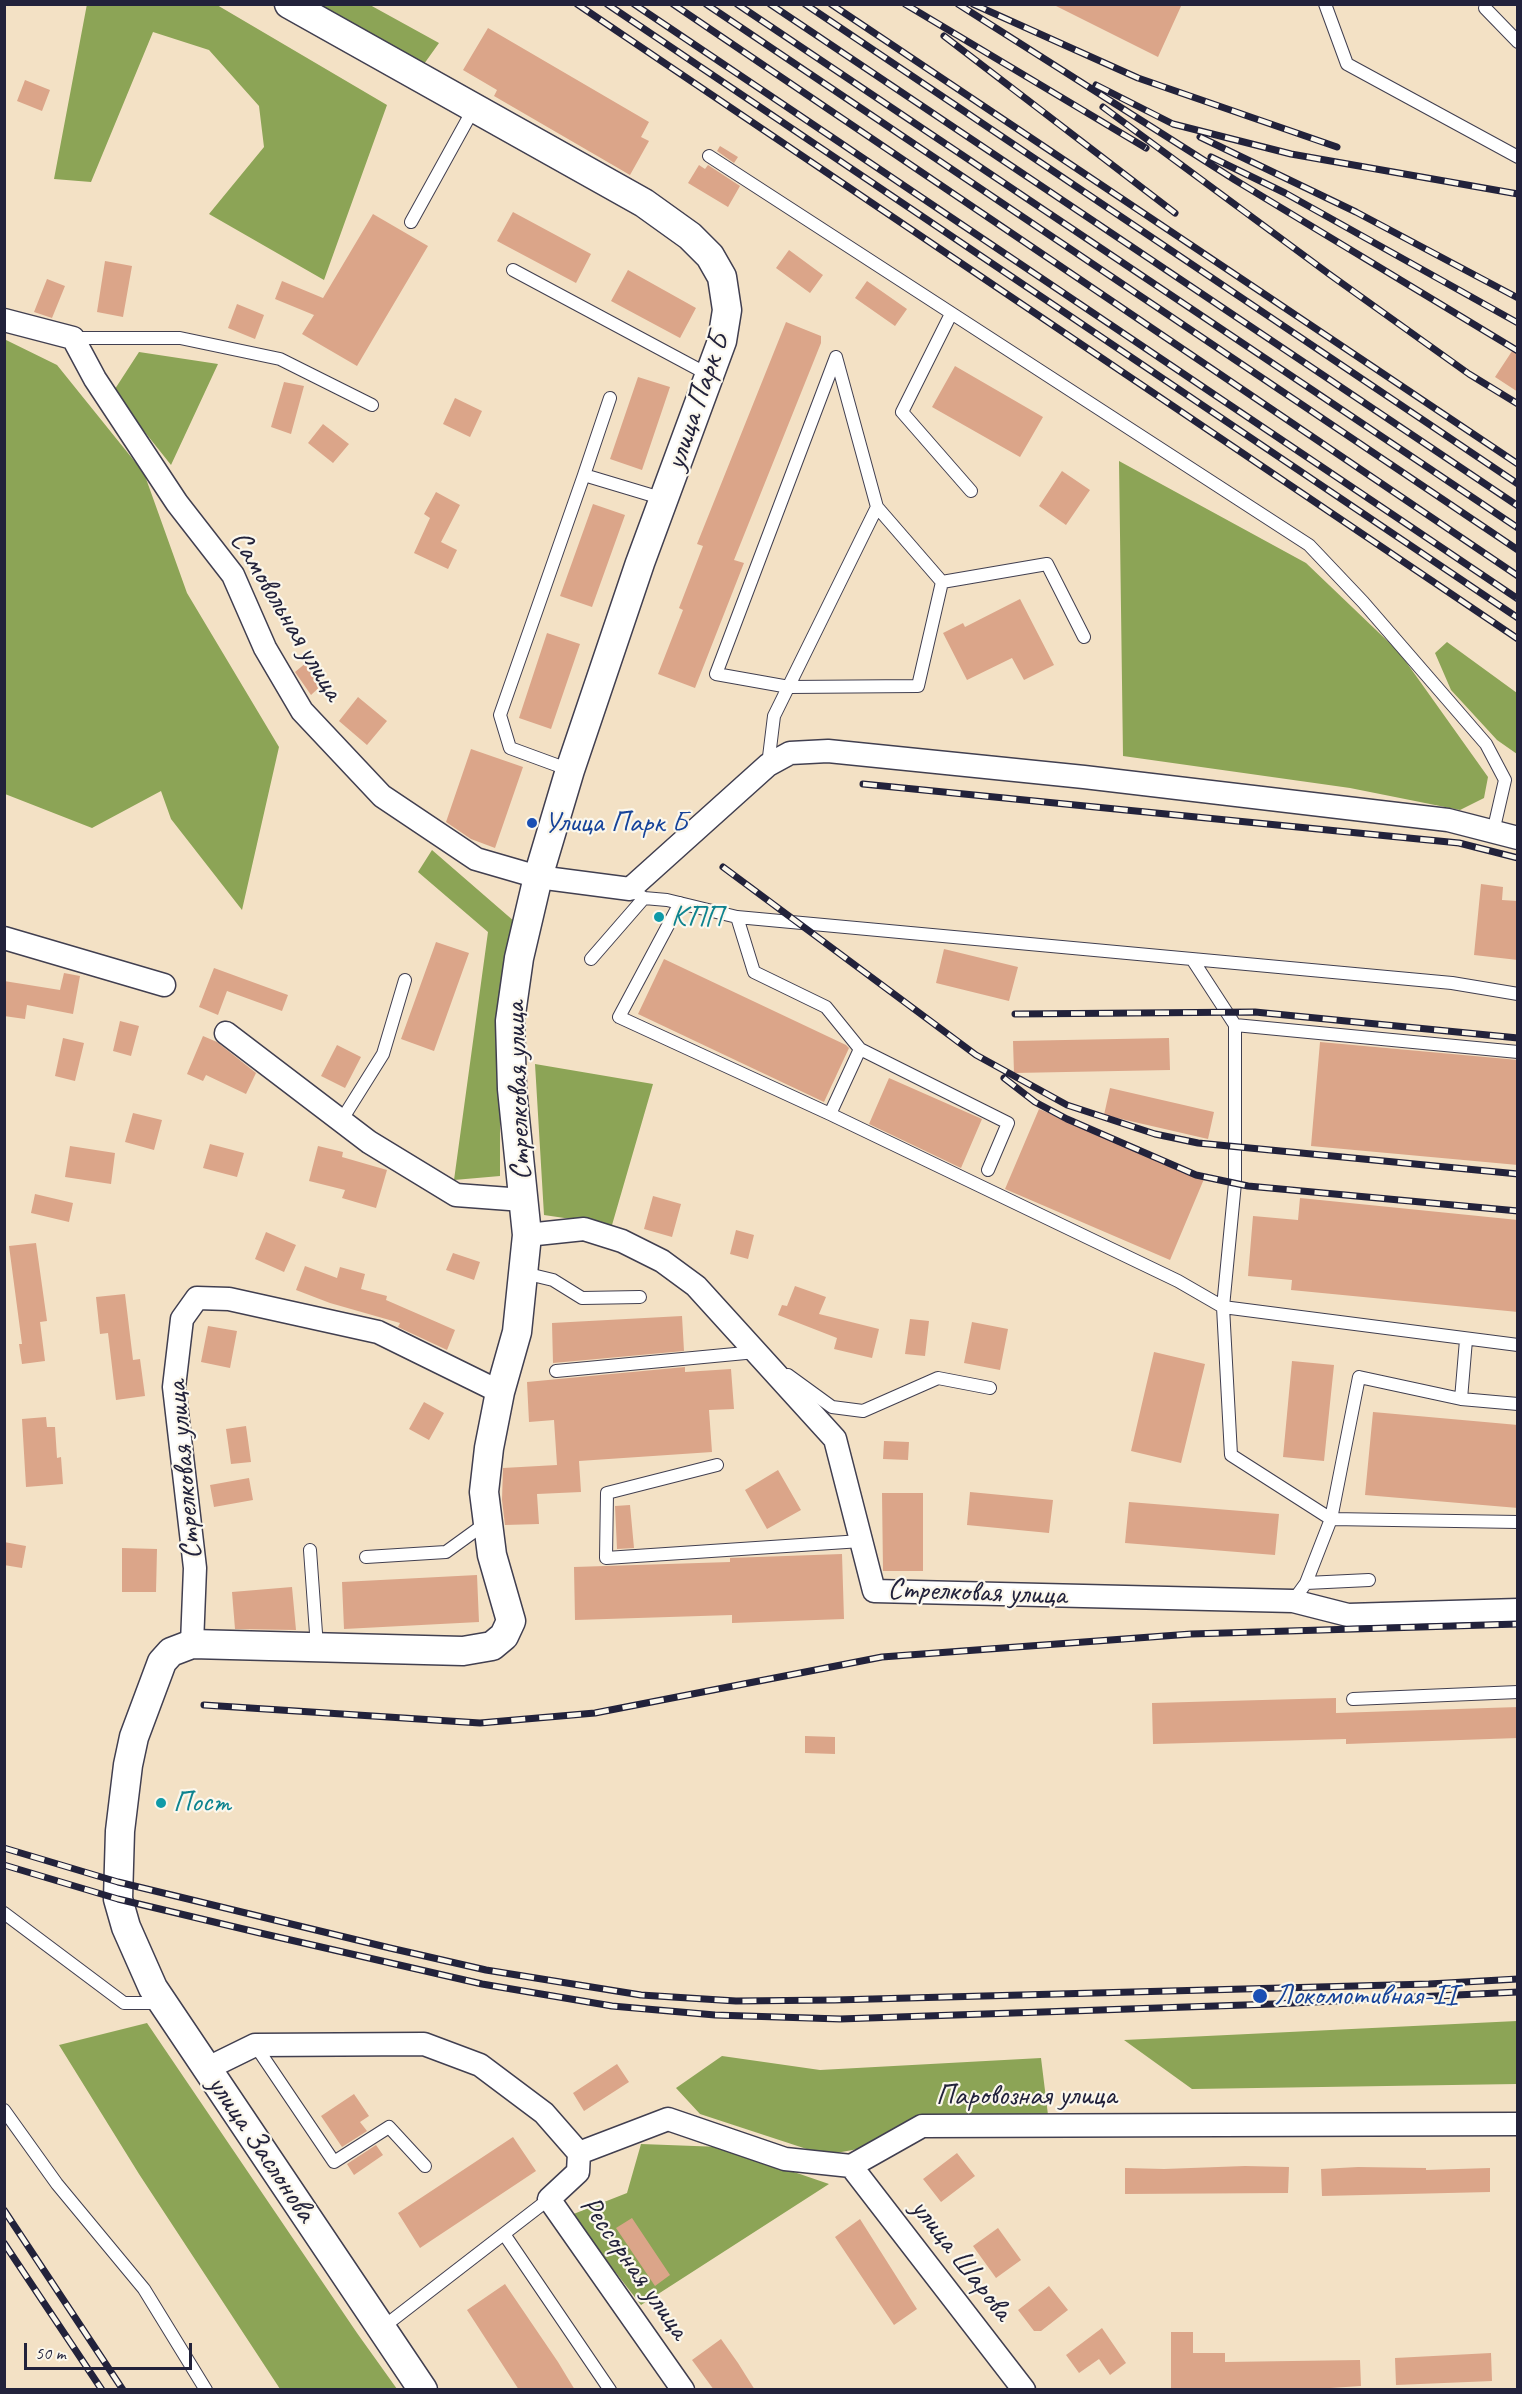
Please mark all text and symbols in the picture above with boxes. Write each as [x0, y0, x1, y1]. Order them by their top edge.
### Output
street label: улица Парк Б [658, 330, 738, 474]
street label: Самовольная улица [221, 525, 351, 707]
place label: Улица Парк Б [544, 805, 687, 841]
marker: Улица Парк Б [525, 816, 539, 830]
place label: КПП [671, 899, 722, 935]
marker: КПП [652, 910, 666, 924]
street label: Стрелковая улица [498, 1001, 540, 1181]
street label: Стрелковая улица [159, 1379, 211, 1561]
street label: Стрелковая улица [887, 1572, 1067, 1614]
place label: Пост [173, 1785, 231, 1821]
marker: Пост [154, 1796, 168, 1810]
place label: Локомотивная-II [1274, 1978, 1457, 2014]
marker: Локомотивная-II [1251, 1987, 1269, 2005]
street label: улица Заслонова [199, 2069, 323, 2229]
street label: Паровозная улица [936, 2078, 1116, 2114]
street label: Рессорная улица [571, 2189, 697, 2347]
street label: улица Шарова [902, 2192, 1020, 2328]
scale bar [27, 2331, 195, 2369]
text: 50 m [35, 2342, 66, 2364]

